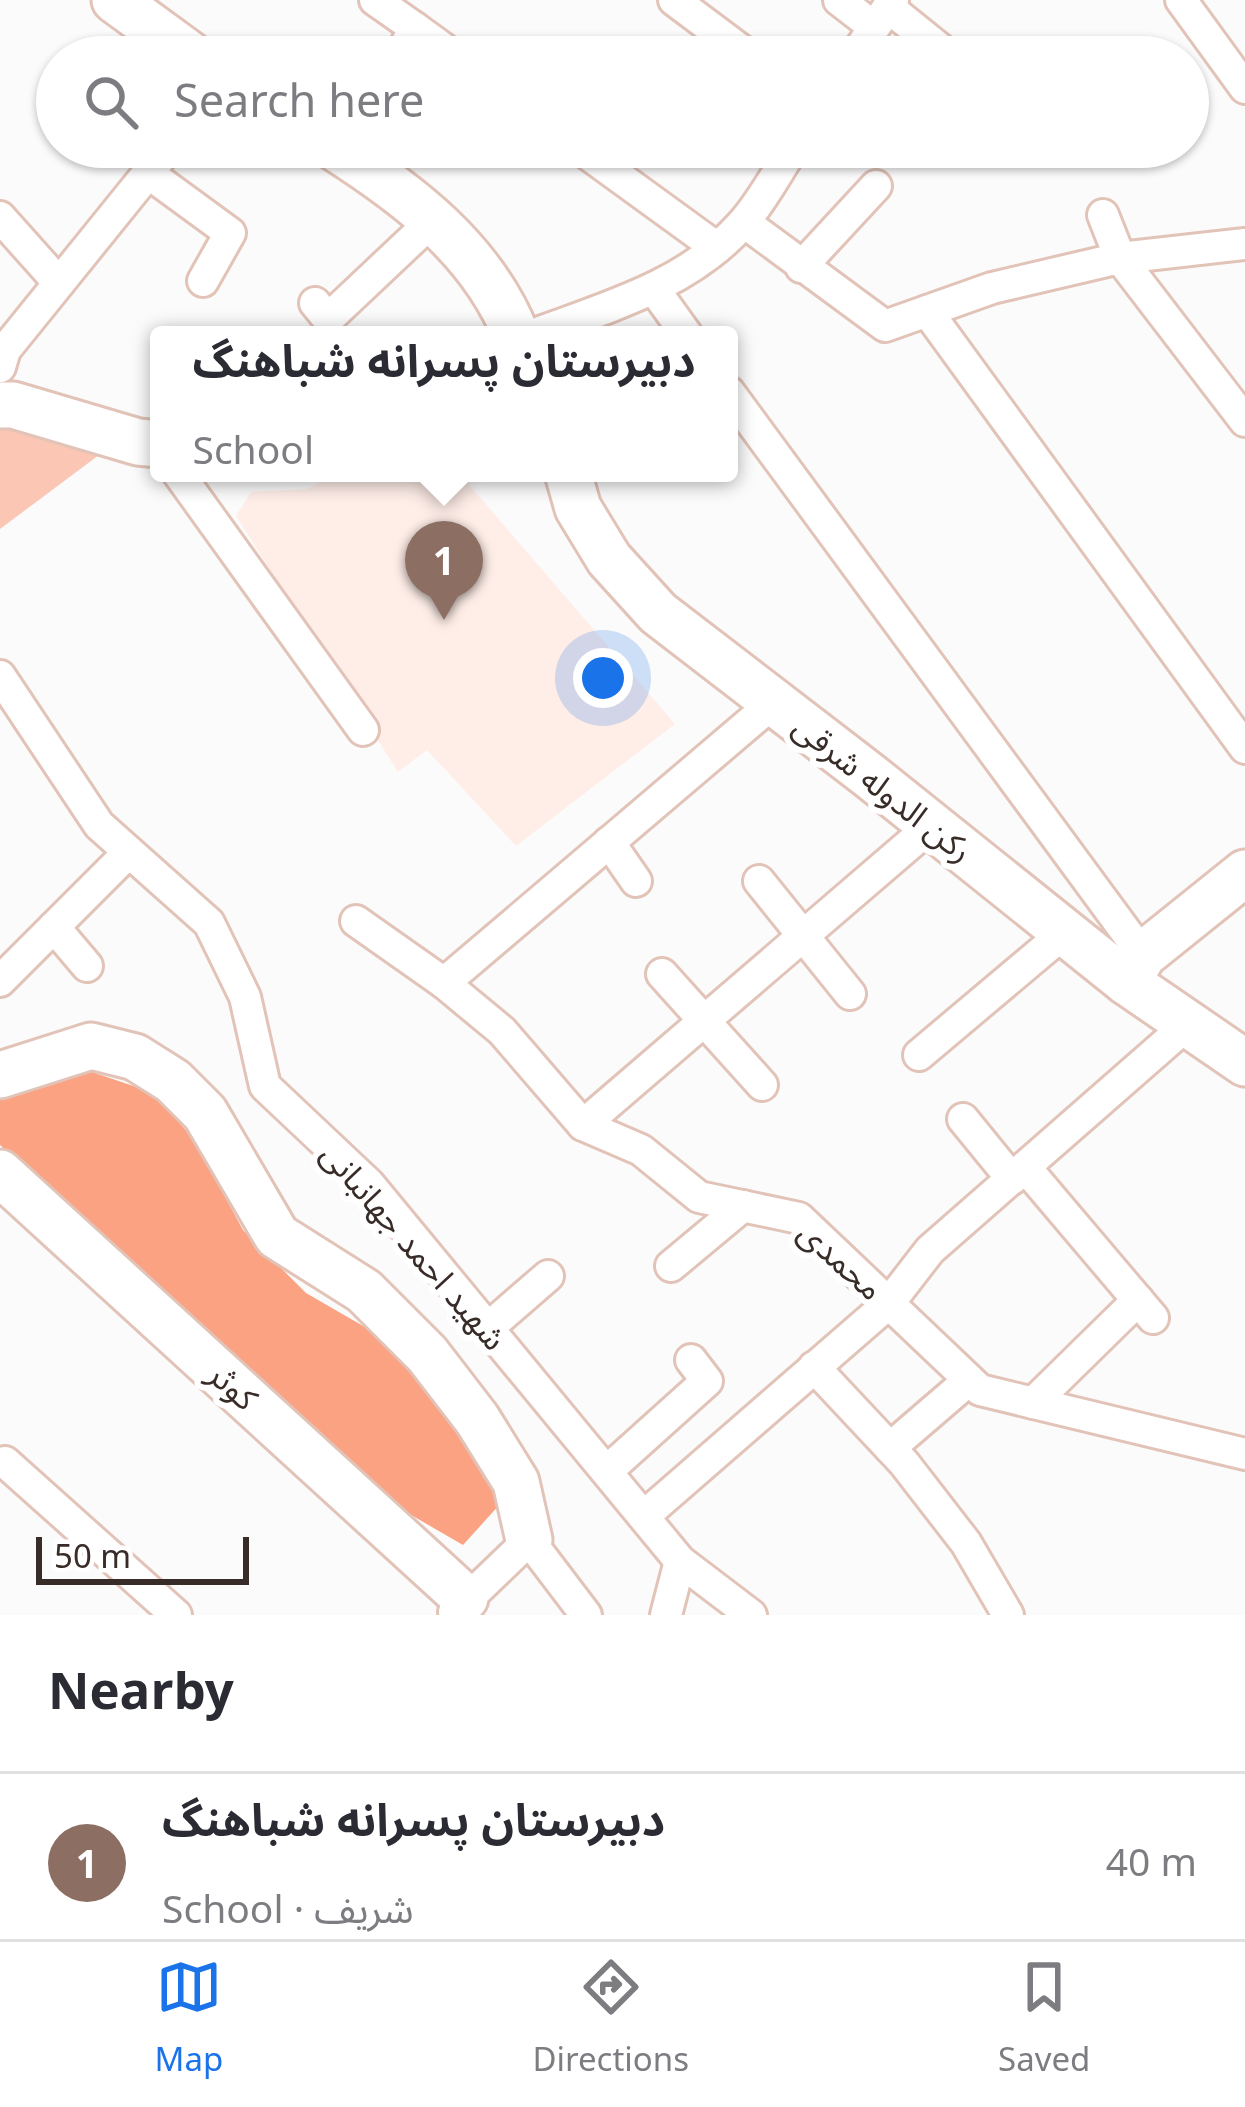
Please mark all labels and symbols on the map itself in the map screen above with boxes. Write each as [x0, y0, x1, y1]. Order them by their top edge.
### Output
pin: 1 [405, 521, 483, 620]
your location [573, 648, 633, 708]
street label: رکن الدوله شرقی [776, 696, 988, 883]
street label: شهید احمد جهانبانی [301, 1125, 525, 1369]
street label: محمدی [780, 1202, 900, 1320]
street label: کوثر [189, 1343, 275, 1430]
scale bar [36, 1531, 249, 1584]

